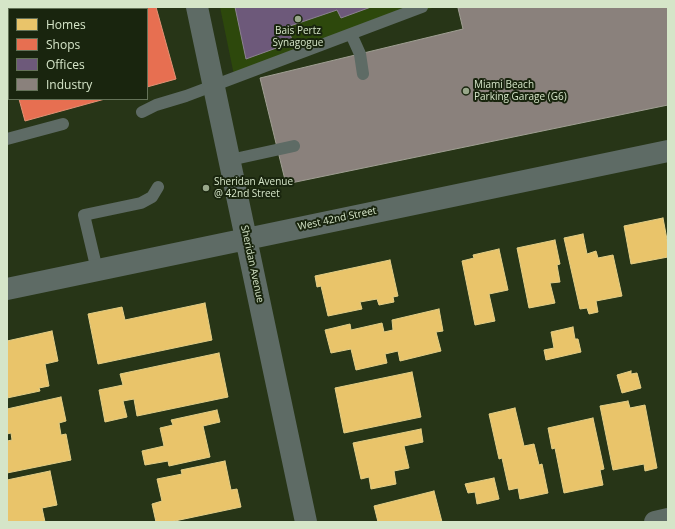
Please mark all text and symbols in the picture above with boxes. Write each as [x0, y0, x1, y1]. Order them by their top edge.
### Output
legend [8, 8, 148, 100]
marker: Bais Pertz Synagogue [293, 14, 303, 24]
text: Homes [46, 16, 86, 33]
place label: Bais Pertz Synagogue [273, 25, 323, 48]
text: Shops [46, 36, 80, 53]
text: Offices [46, 56, 85, 73]
text: Industry [46, 76, 92, 93]
place label: Miami Beach Parking Garage (G6) [474, 79, 567, 102]
marker: Miami Beach Parking Garage (G6) [461, 86, 471, 96]
place label: Sheridan Avenue @ 42nd Street [214, 176, 293, 200]
marker: Sheridan Avenue @ 42nd Street [201, 183, 211, 193]
street label: West 42nd Street [297, 205, 377, 233]
street label: Sheridan Avenue [238, 224, 266, 304]

